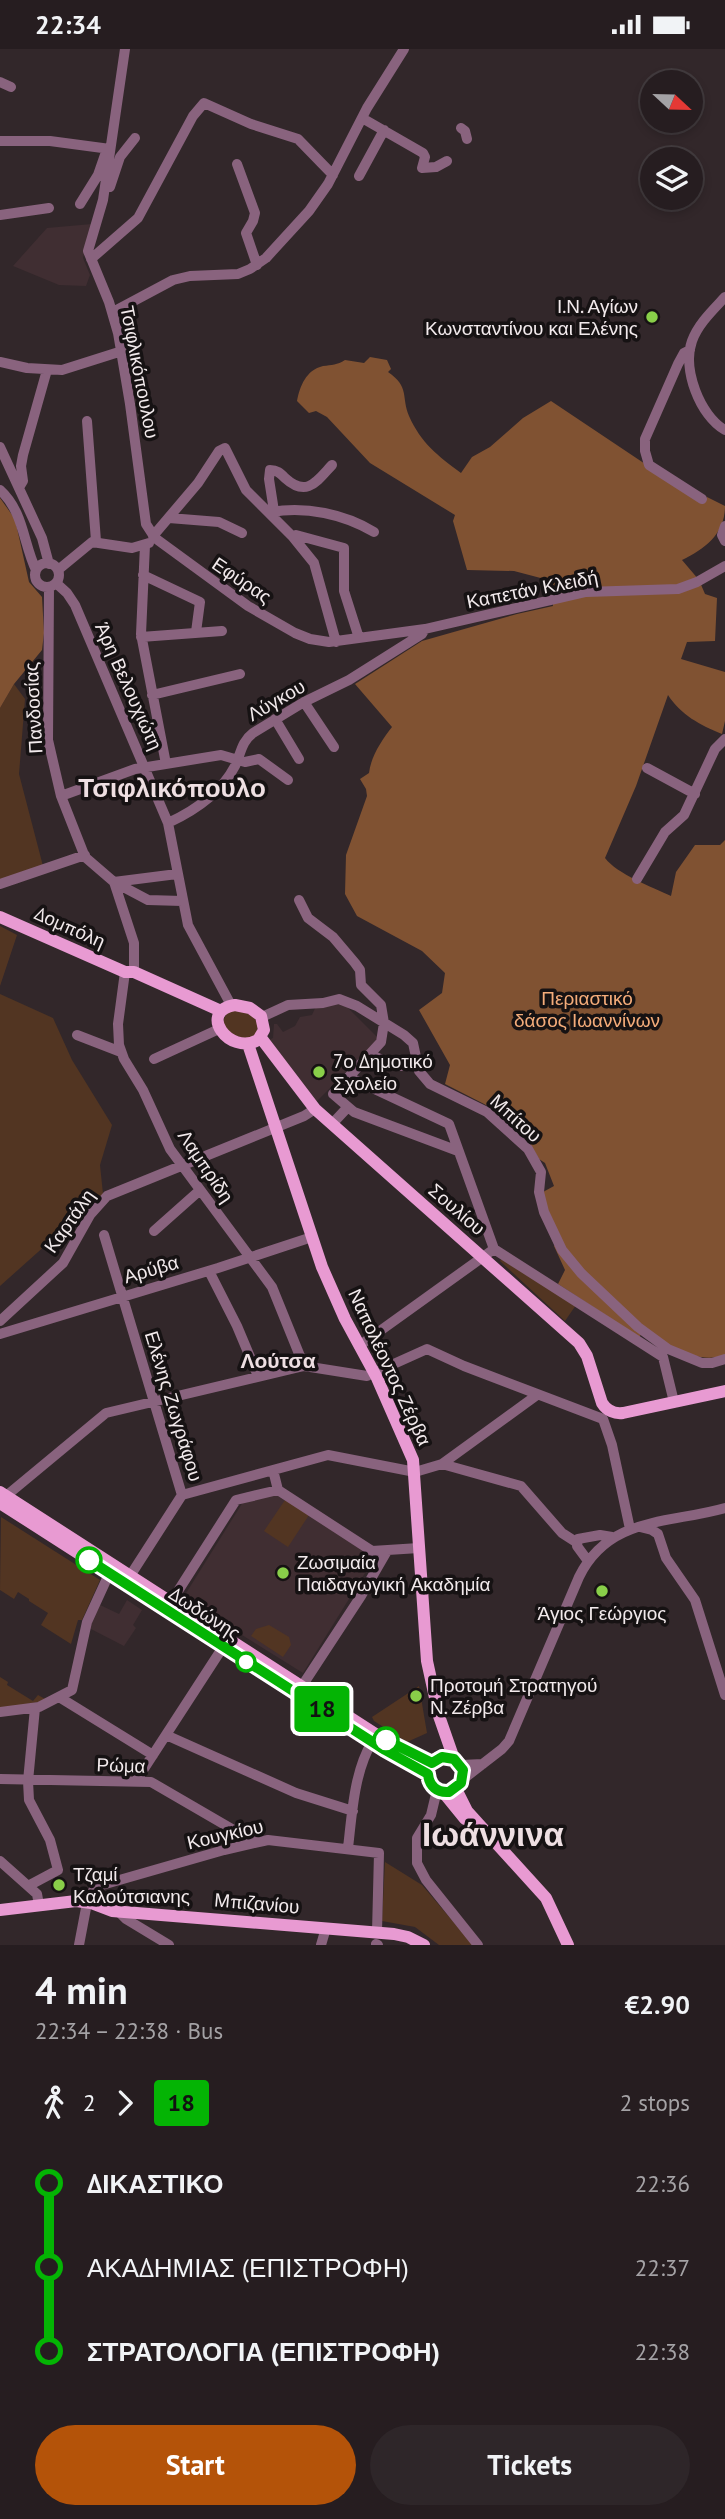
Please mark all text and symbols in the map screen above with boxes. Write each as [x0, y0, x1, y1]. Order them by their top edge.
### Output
text: 22:34 [35, 8, 101, 41]
north arrow [640, 70, 704, 133]
map controls [640, 70, 703, 210]
button: layers [640, 147, 703, 210]
place label: Ι.Ν. Αγίων Κωνσταντίνου και Ελένης [425, 294, 638, 340]
street label: Τσιφλικόπουλου [115, 304, 165, 440]
marker: Ι.Ν. Αγίων Κωνσταντίνου και Ελένης [644, 309, 660, 325]
street label: Εφύρας [208, 552, 276, 608]
street label: Καπετάν Κλειδή [464, 565, 600, 613]
street label: Άρη Βελουχιώτη [90, 618, 168, 754]
street label: Πανδοσίας [19, 662, 47, 754]
street label: Λύγκου [243, 674, 309, 726]
district label: Τσιφλικόπουλο [78, 771, 266, 804]
street label: Δομπόλη [31, 901, 109, 953]
park label: Περιαστικό δάσος Ιωαννίνων [514, 986, 660, 1032]
place label: 7ο Δημοτικό Σχολείο [333, 1049, 433, 1095]
marker: 7ο Δημοτικό Σχολείο [311, 1064, 327, 1080]
street label: Μπίτου [485, 1089, 547, 1147]
street label: Λαμπρίδη [173, 1125, 239, 1207]
street label: Σουλίου [424, 1178, 490, 1240]
street label: Καρτάλη [38, 1185, 100, 1257]
street label: Αρύβα [121, 1250, 181, 1288]
street label: Ναπολέοντος Ζέρβα [343, 1285, 437, 1449]
street label: Ελένης Ζωγράφου [140, 1328, 208, 1484]
district label: Λούτσα [240, 1347, 316, 1374]
unlabelled marker [76, 1547, 102, 1573]
place label: Ζωσιμαία Παιδαγωγική Ακαδημία [297, 1550, 490, 1596]
marker: Ζωσιμαία Παιδαγωγική Ακαδημία [275, 1565, 291, 1581]
street label: Δωδώνης [165, 1581, 245, 1645]
marker: Άγιος Γεώργιος [594, 1583, 610, 1599]
place label: Άγιος Γεώργιος [538, 1601, 666, 1625]
unlabelled marker [236, 1652, 256, 1672]
place label: Προτομή Στρατηγού Ν. Ζέρβα [430, 1673, 597, 1719]
line badge: 18 [290, 1686, 354, 1732]
marker: Προτομή Στρατηγού Ν. Ζέρβα [408, 1688, 424, 1704]
text: 18 [308, 1693, 336, 1724]
unlabelled marker [373, 1727, 399, 1753]
street label: Ρώμα [96, 1752, 146, 1778]
district label: Ιωάννινα [422, 1812, 564, 1855]
street label: Κουγκίου [185, 1814, 265, 1854]
place label: Τζαμί Καλούτσιανης [73, 1862, 190, 1908]
marker: Τζαμί Καλούτσιανης [51, 1877, 67, 1893]
street label: Μπιζανίου [213, 1887, 301, 1919]
text: 4 min [35, 1965, 128, 2014]
text: €2.90 [625, 1988, 690, 2021]
text: 22:34 – 22:38 · Bus [35, 2016, 223, 2045]
icon: walk [35, 2084, 73, 2122]
icon: forward [106, 2084, 144, 2122]
text: 18 [168, 2087, 195, 2118]
text: 2 [83, 2088, 96, 2117]
text: 2 stops [620, 2088, 690, 2117]
text: ΔΙΚΑΣΤΙΚΟ [87, 2167, 224, 2200]
text: 22:36 [635, 2169, 690, 2198]
text: ΑΚΑΔΗΜΙΑΣ (ΕΠΙΣΤΡΟΦΗ) [87, 2251, 409, 2284]
text: 22:37 [635, 2253, 690, 2282]
text: ΣΤΡΑΤΟΛΟΓΙΑ (ΕΠΙΣΤΡΟΦΗ) [87, 2335, 440, 2368]
text: 22:38 [635, 2337, 690, 2366]
button: Start [35, 2425, 356, 2505]
button: Tickets [370, 2425, 690, 2505]

